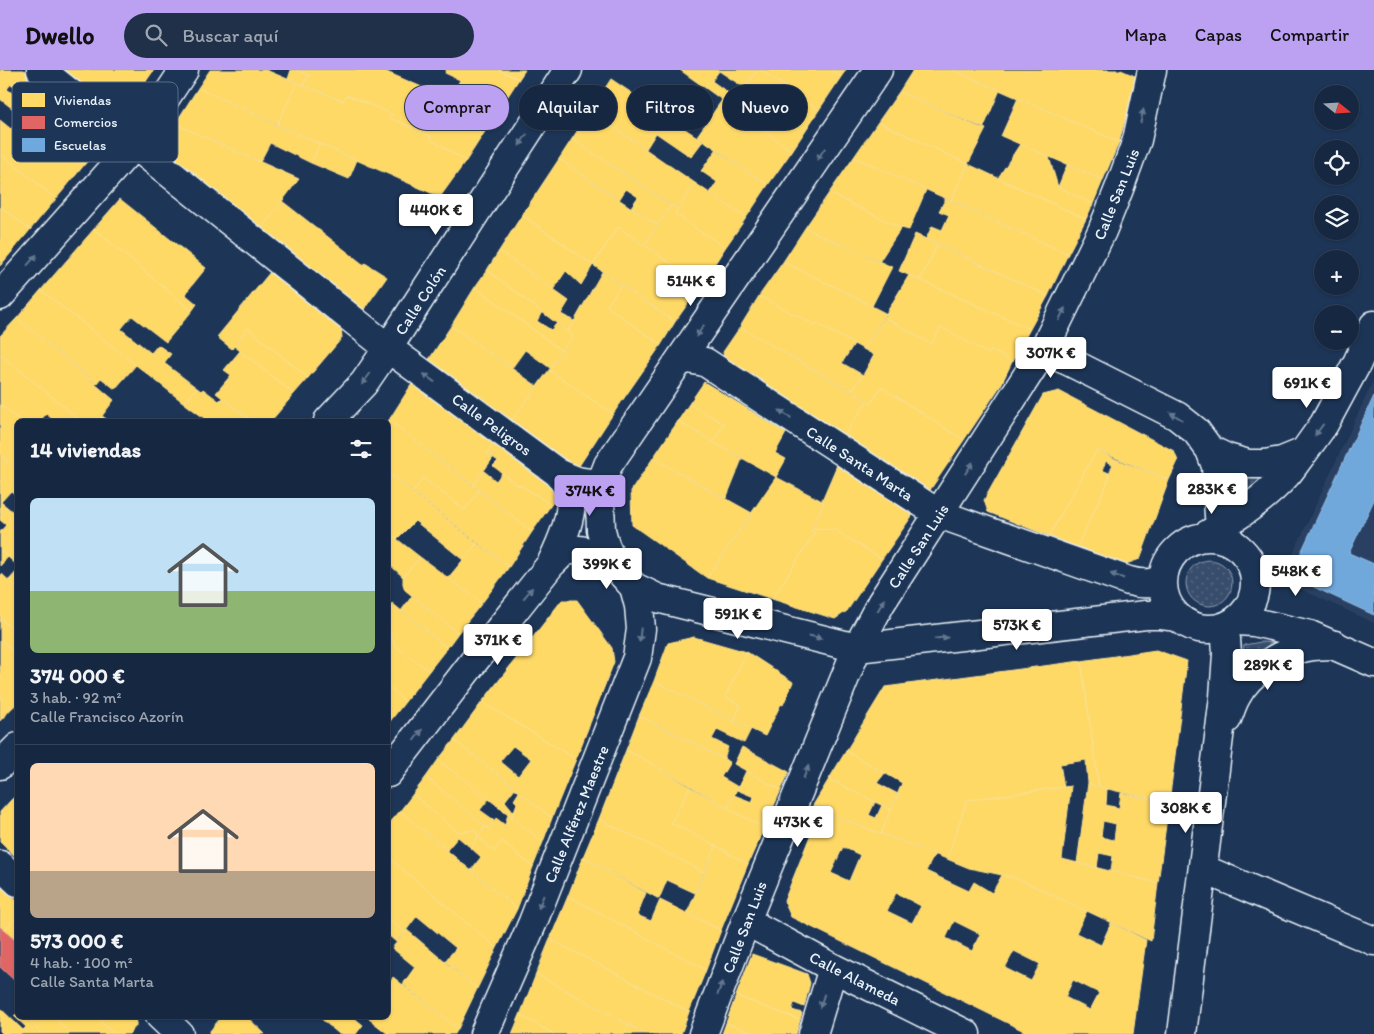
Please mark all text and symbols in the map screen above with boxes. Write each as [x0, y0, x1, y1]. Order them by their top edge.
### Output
search box [124, 13, 474, 58]
text: Dwello [25, 21, 94, 50]
icon: search [142, 21, 170, 49]
text: Buscar aquí [182, 24, 278, 47]
text: Mapa [1125, 24, 1167, 46]
text: Capas [1195, 24, 1242, 46]
text: Compartir [1270, 24, 1349, 46]
legend [12, 82, 178, 162]
chip: Comprar [405, 85, 509, 130]
chip: Alquilar [519, 85, 617, 130]
chip: Filtros [627, 85, 713, 130]
chip: Nuevo [723, 85, 807, 130]
north arrow [1314, 85, 1359, 130]
map controls [1314, 85, 1359, 350]
text: Viviendas [54, 92, 111, 109]
one-way arrow [1138, 108, 1146, 123]
text: Comercios [54, 114, 117, 131]
one-way arrow [518, 134, 528, 147]
text: Escuelas [54, 137, 106, 154]
button: locate [1314, 140, 1359, 185]
street label: Calle San Luis [1089, 146, 1143, 243]
one-way arrow [816, 147, 826, 160]
pin: 440K € [395, 194, 477, 236]
button: layers [1314, 195, 1359, 240]
text: 440K € [410, 200, 462, 219]
button: + [1314, 250, 1359, 295]
one-way arrow [27, 253, 38, 266]
street label: Calle Colón [391, 262, 450, 339]
pin: 514K € [650, 264, 732, 307]
text: 514K € [667, 271, 715, 290]
button: − [1314, 305, 1359, 350]
one-way arrow [1058, 307, 1066, 322]
one-way arrow [695, 325, 705, 338]
pin: 307K € [1010, 336, 1092, 379]
text: 307K € [1026, 343, 1076, 362]
pin: 691K € [1266, 366, 1348, 409]
one-way arrow [361, 372, 372, 385]
one-way arrow [422, 373, 436, 383]
text: 691K € [1283, 373, 1331, 392]
street label: Calle Peligros [448, 389, 535, 460]
one-way arrow [778, 409, 791, 419]
one-way arrow [1169, 412, 1183, 421]
street label: Calle Santa Marta [803, 422, 917, 506]
one-way arrow [1314, 423, 1324, 437]
icon: filters [347, 435, 375, 463]
text: 14 viviendas [30, 437, 141, 462]
one-way arrow [964, 462, 973, 475]
pin: 283K € [1171, 472, 1253, 515]
pin: 374K € [549, 474, 631, 517]
text: 283K € [1188, 479, 1236, 498]
text: 374K € [565, 481, 615, 500]
street label: Calle San Luis [884, 500, 953, 592]
icon: home [158, 530, 248, 620]
pin: 399K € [566, 548, 648, 590]
text: 399K € [583, 554, 631, 573]
pin: 548K € [1255, 554, 1337, 597]
text: 548K € [1271, 561, 1321, 580]
one-way arrow [1109, 572, 1124, 580]
one-way arrow [523, 587, 534, 600]
pin: 591K € [697, 598, 779, 640]
one-way arrow [876, 598, 885, 611]
text: 591K € [714, 604, 762, 623]
pin: 573K € [976, 608, 1058, 651]
text: 573K € [993, 615, 1041, 634]
pin: 371K € [457, 624, 539, 666]
one-way arrow [636, 628, 644, 644]
text: 371K € [474, 630, 522, 649]
one-way arrow [808, 633, 823, 641]
one-way arrow [933, 634, 949, 642]
pin: 289K € [1227, 648, 1309, 691]
text: 289K € [1244, 655, 1292, 674]
text: 374 000 € [30, 663, 125, 688]
text: 3 hab. · 92 m² [30, 688, 121, 707]
text: Calle Francisco Azorín [30, 707, 184, 726]
one-way arrow [412, 729, 423, 742]
street label: Calle Alférez Maestre [540, 743, 613, 886]
one-way arrow [803, 765, 811, 779]
pin: 308K € [1145, 792, 1227, 834]
icon: home [158, 796, 248, 886]
text: 308K € [1161, 798, 1211, 817]
pin: 473K € [757, 806, 839, 848]
text: 473K € [773, 812, 823, 831]
street label: Calle San Luis [718, 878, 771, 976]
one-way arrow [537, 895, 545, 910]
text: 573 000 € [30, 928, 123, 953]
street label: Calle Alameda [806, 947, 904, 1010]
text: 4 hab. · 100 m² [30, 953, 133, 972]
text: Calle Santa Marta [30, 972, 154, 991]
one-way arrow [717, 981, 724, 996]
one-way arrow [818, 994, 826, 1009]

